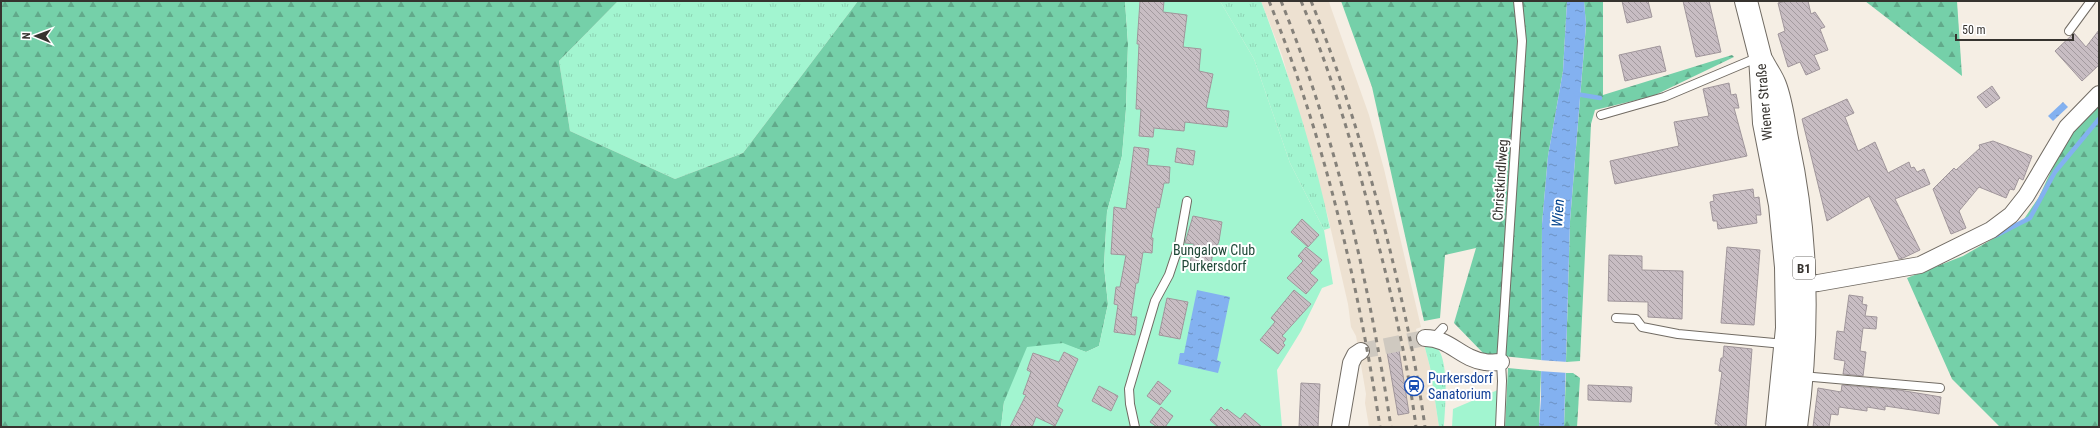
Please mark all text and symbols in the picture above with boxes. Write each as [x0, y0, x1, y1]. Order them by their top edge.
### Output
north arrow [16, 16, 56, 56]
scale bar [1956, 16, 2073, 42]
text: 50 m [1962, 23, 1986, 37]
text: N [20, 32, 33, 39]
street label: Wiener Straße [1753, 62, 1775, 141]
street label: Christkindlweg [1489, 139, 1511, 221]
water label: Wien [1548, 198, 1568, 228]
park label: Bungalow Club Purkersdorf [1173, 242, 1255, 274]
road number: B1 [1793, 257, 1815, 279]
place label: Purkersdorf Sanatorium [1428, 370, 1494, 402]
station icon: Purkersdorf Sanatorium [1403, 375, 1425, 397]

